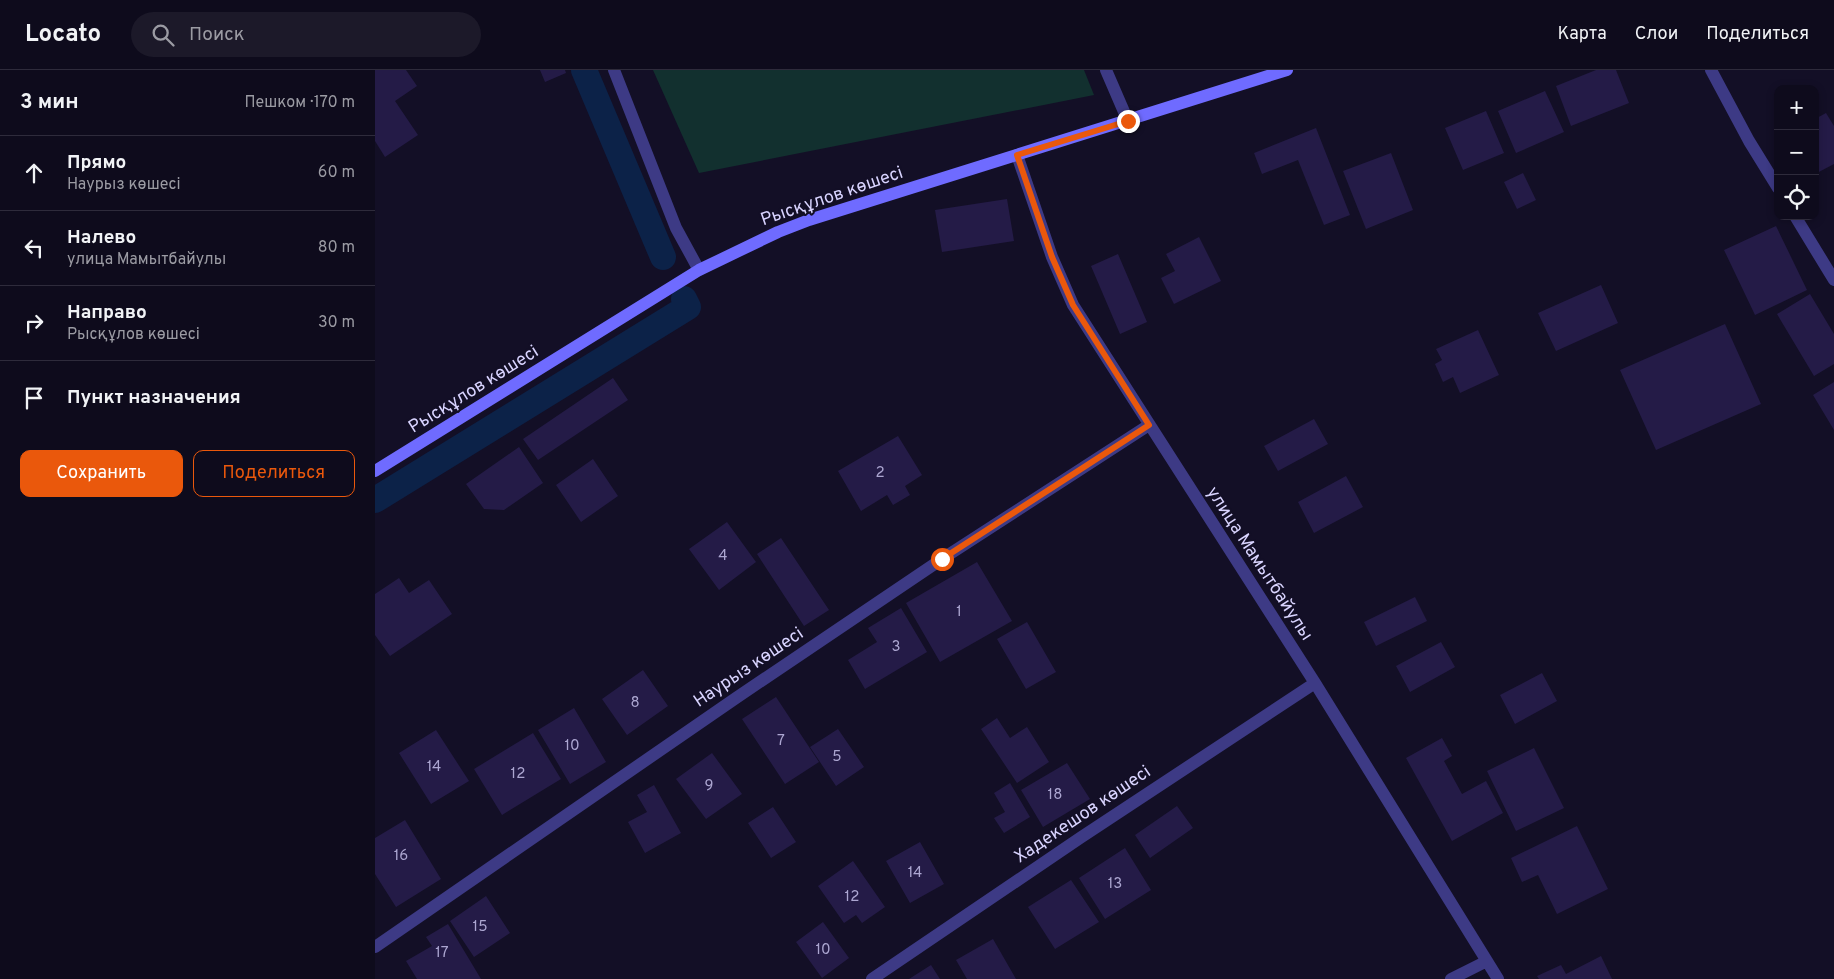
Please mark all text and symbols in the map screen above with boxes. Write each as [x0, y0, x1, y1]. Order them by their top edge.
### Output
search box [131, 12, 481, 57]
text: Locato [25, 20, 101, 50]
icon: search [149, 21, 177, 49]
text: Поиск [189, 23, 245, 47]
text: Карта [1557, 23, 1607, 46]
text: Слои [1635, 23, 1678, 46]
text: Поделиться [1706, 23, 1809, 46]
map controls [1774, 85, 1819, 220]
button: + [1774, 85, 1819, 130]
text: 3 мин [20, 89, 79, 116]
text: Пешком · 170 m [244, 93, 355, 113]
route end [1117, 110, 1140, 133]
button: − [1774, 130, 1819, 175]
text: Прямо [67, 151, 126, 175]
icon: ahead [20, 159, 48, 187]
street label: Рысқұлов көшесі [758, 162, 906, 232]
text: 60 m [318, 163, 355, 183]
text: Наурыз көшесі [67, 175, 181, 195]
button: locate [1774, 175, 1819, 220]
text: Налево [67, 226, 136, 250]
icon: left [20, 234, 48, 262]
text: 80 m [318, 238, 355, 258]
text: улица Мамытбайулы [67, 250, 226, 270]
text: Направо [67, 301, 147, 325]
icon: right [20, 309, 48, 337]
text: 30 m [318, 313, 355, 333]
text: Рысқұлов көшесі [67, 325, 200, 345]
street label: Рысқұлов көшесі [405, 341, 543, 439]
icon: arrive [20, 384, 48, 412]
text: Пункт назначения [67, 386, 241, 410]
button: Сохранить [20, 450, 183, 497]
button: Поделиться [193, 450, 355, 497]
house number: 2 [875, 464, 885, 483]
street label: улица Мамытбайулы [1201, 483, 1317, 645]
house number: 4 [718, 547, 728, 566]
route start [931, 548, 954, 571]
house number: 1 [956, 603, 962, 622]
street label: Наурыз көшесі [690, 623, 808, 713]
house number: 3 [891, 638, 901, 657]
house number: 8 [630, 694, 640, 713]
house number: 7 [777, 732, 785, 751]
house number: 10 [564, 737, 580, 756]
house number: 5 [832, 748, 842, 767]
house number: 14 [427, 758, 441, 777]
street label: Хадекешов көшесі [1010, 761, 1156, 869]
house number: 12 [511, 765, 525, 784]
house number: 9 [705, 777, 713, 796]
house number: 18 [1048, 786, 1062, 805]
house number: 16 [394, 847, 408, 866]
house number: 14 [908, 864, 922, 883]
house number: 13 [1108, 875, 1122, 894]
house number: 12 [845, 888, 859, 907]
house number: 15 [473, 918, 487, 937]
house number: 10 [815, 941, 831, 960]
house number: 17 [435, 944, 449, 963]

